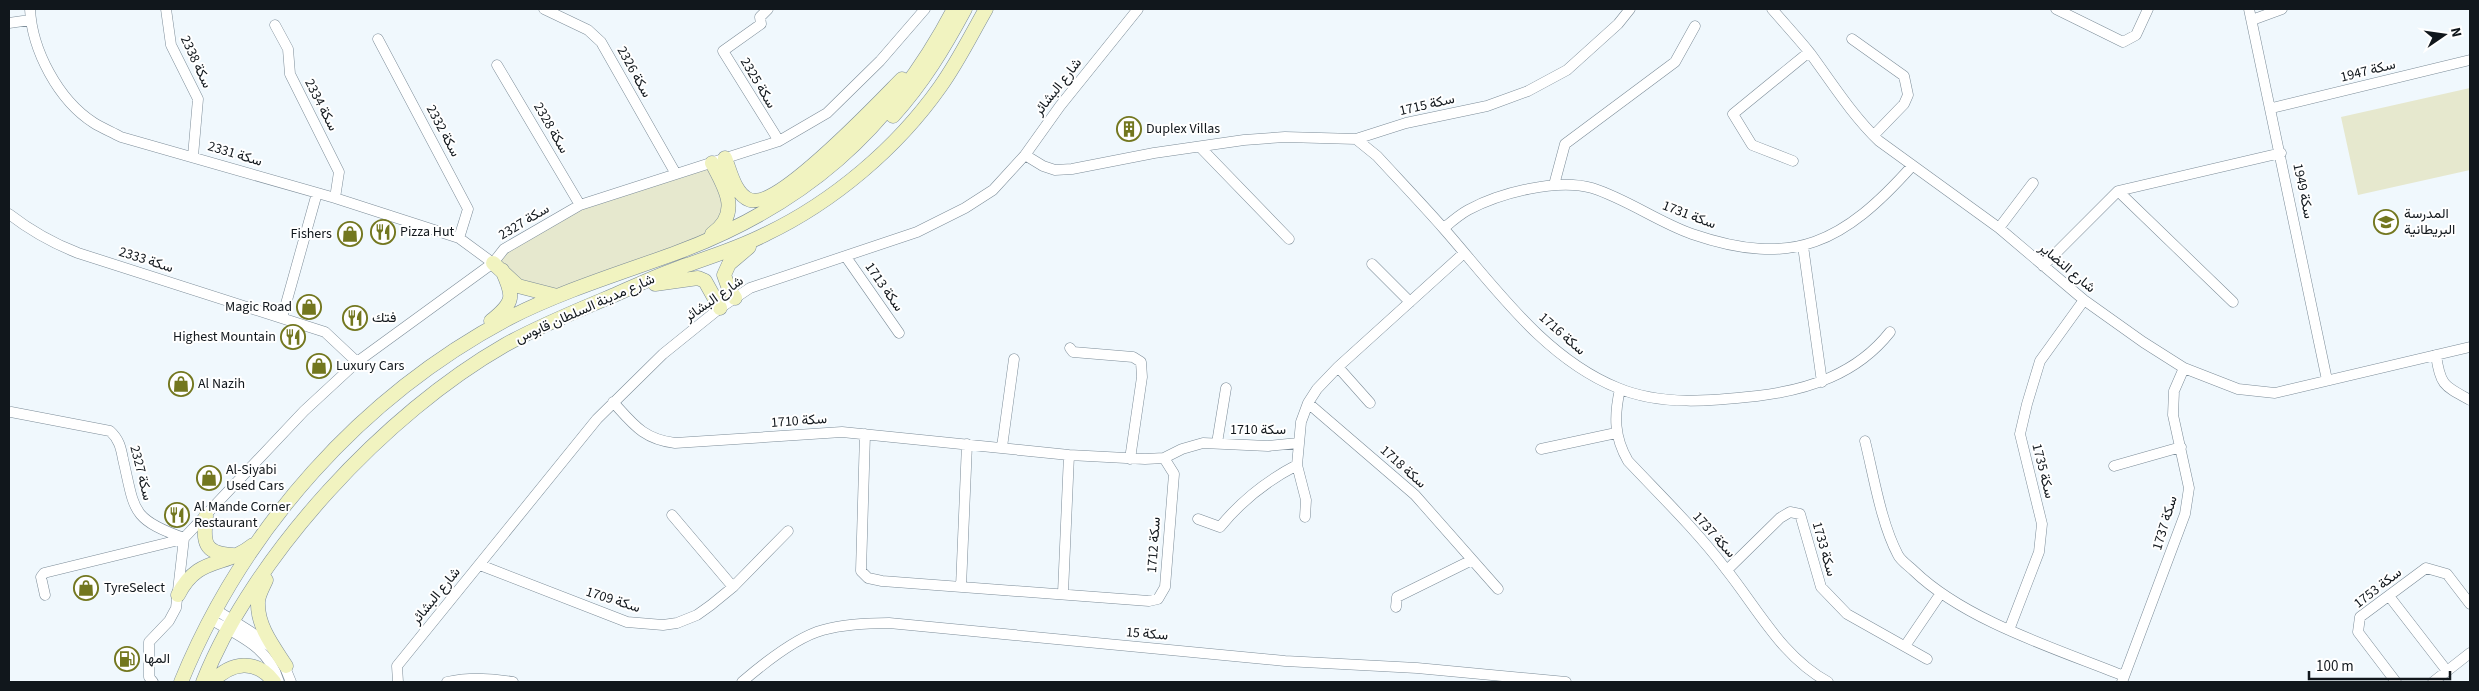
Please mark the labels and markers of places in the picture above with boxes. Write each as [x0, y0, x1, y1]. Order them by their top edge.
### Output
building icon: Duplex Villas [1116, 116, 1142, 142]
place label: Duplex Villas [1146, 119, 1220, 139]
place label: المدرسة البريطانية [2404, 204, 2455, 240]
school or university icon: المدرسة البريطانية [2373, 209, 2399, 235]
restaurant icon: Pizza Hut [370, 219, 396, 245]
shop icon: Fishers [337, 221, 363, 247]
place label: Pizza Hut [400, 222, 455, 242]
place label: Fishers [291, 224, 332, 244]
shop icon: Magic Road [296, 294, 322, 320]
place label: Magic Road [225, 297, 292, 317]
restaurant icon: فتك [342, 305, 368, 331]
place label: فتك [372, 308, 397, 328]
restaurant icon: Highest Mountain [280, 324, 306, 350]
place label: Highest Mountain [173, 327, 276, 347]
shop icon: Luxury Cars [306, 353, 332, 379]
place label: Luxury Cars [336, 356, 405, 376]
shop icon: Al Nazih [168, 371, 194, 397]
place label: Al Nazih [198, 374, 245, 394]
place label: Al-Siyabi Used Cars [226, 460, 284, 496]
shop icon: Al-Siyabi Used Cars [196, 465, 222, 491]
place label: Al Mande Corner Restaurant [194, 497, 290, 533]
restaurant icon: Al Mande Corner Restaurant [164, 502, 190, 528]
shop icon: TyreSelect [73, 575, 99, 601]
place label: TyreSelect [104, 578, 165, 598]
fuel station icon: المها [114, 646, 140, 672]
place label: المها [144, 649, 170, 669]

